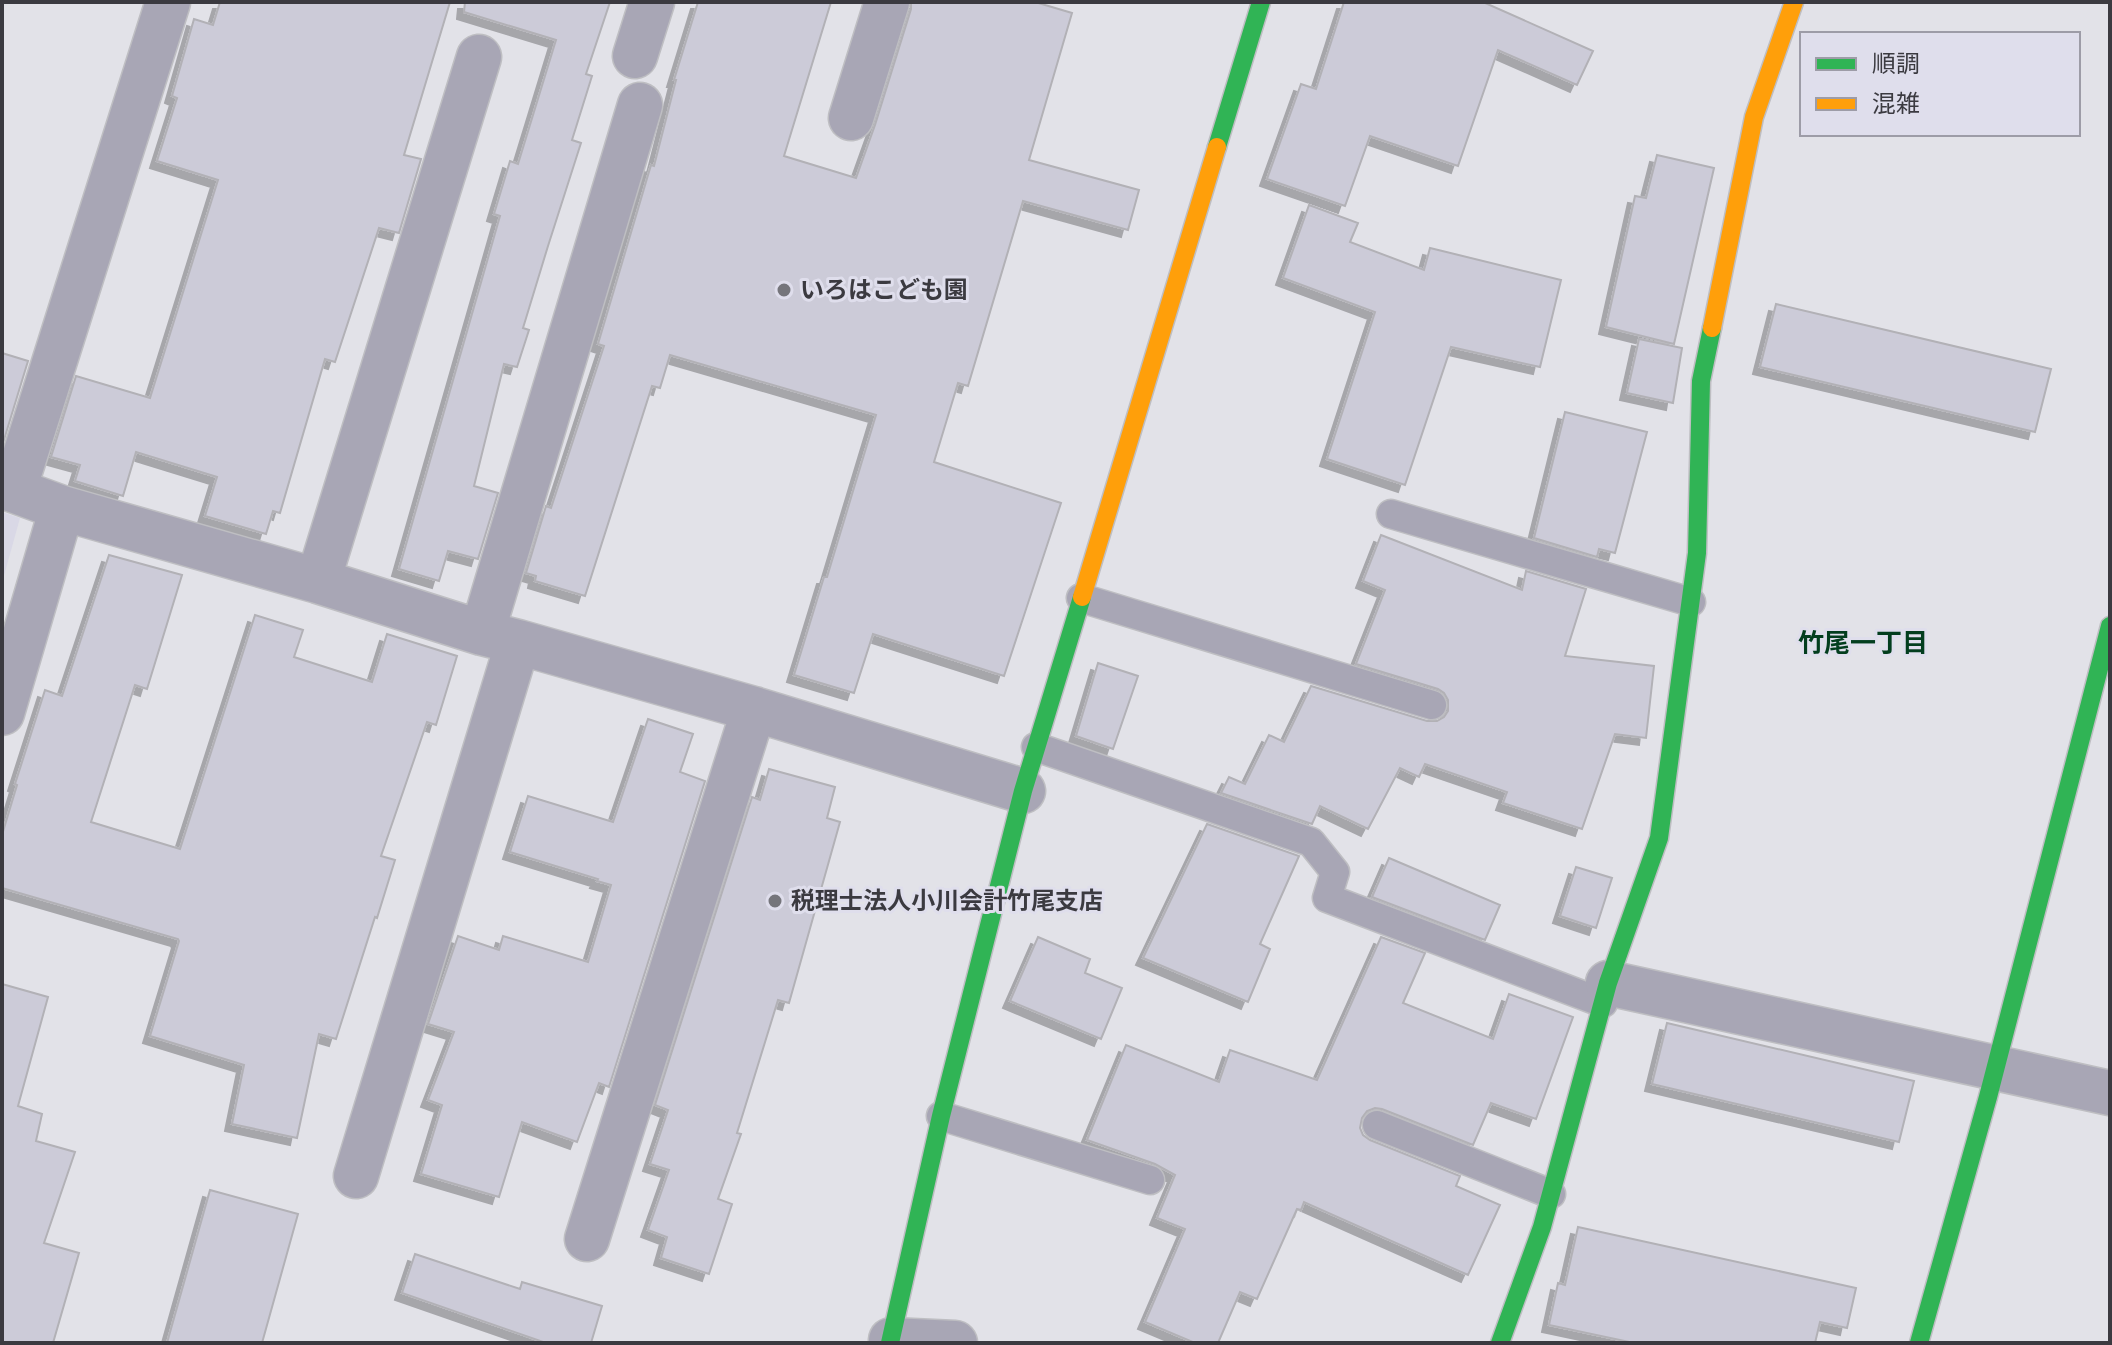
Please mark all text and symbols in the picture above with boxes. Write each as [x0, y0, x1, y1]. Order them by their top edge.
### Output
legend [1800, 32, 2080, 136]
text: 順調 [1872, 47, 1920, 82]
text: 混雑 [1872, 87, 1920, 122]
place label: いろはこども園 [800, 273, 968, 308]
marker: いろはこども園 [775, 281, 793, 299]
district label: 竹尾一丁目 [1798, 625, 1928, 662]
place label: 税理士法人小川会計竹尾支店 [791, 884, 1103, 919]
marker: 税理士法人小川会計竹尾支店 [766, 892, 784, 910]

